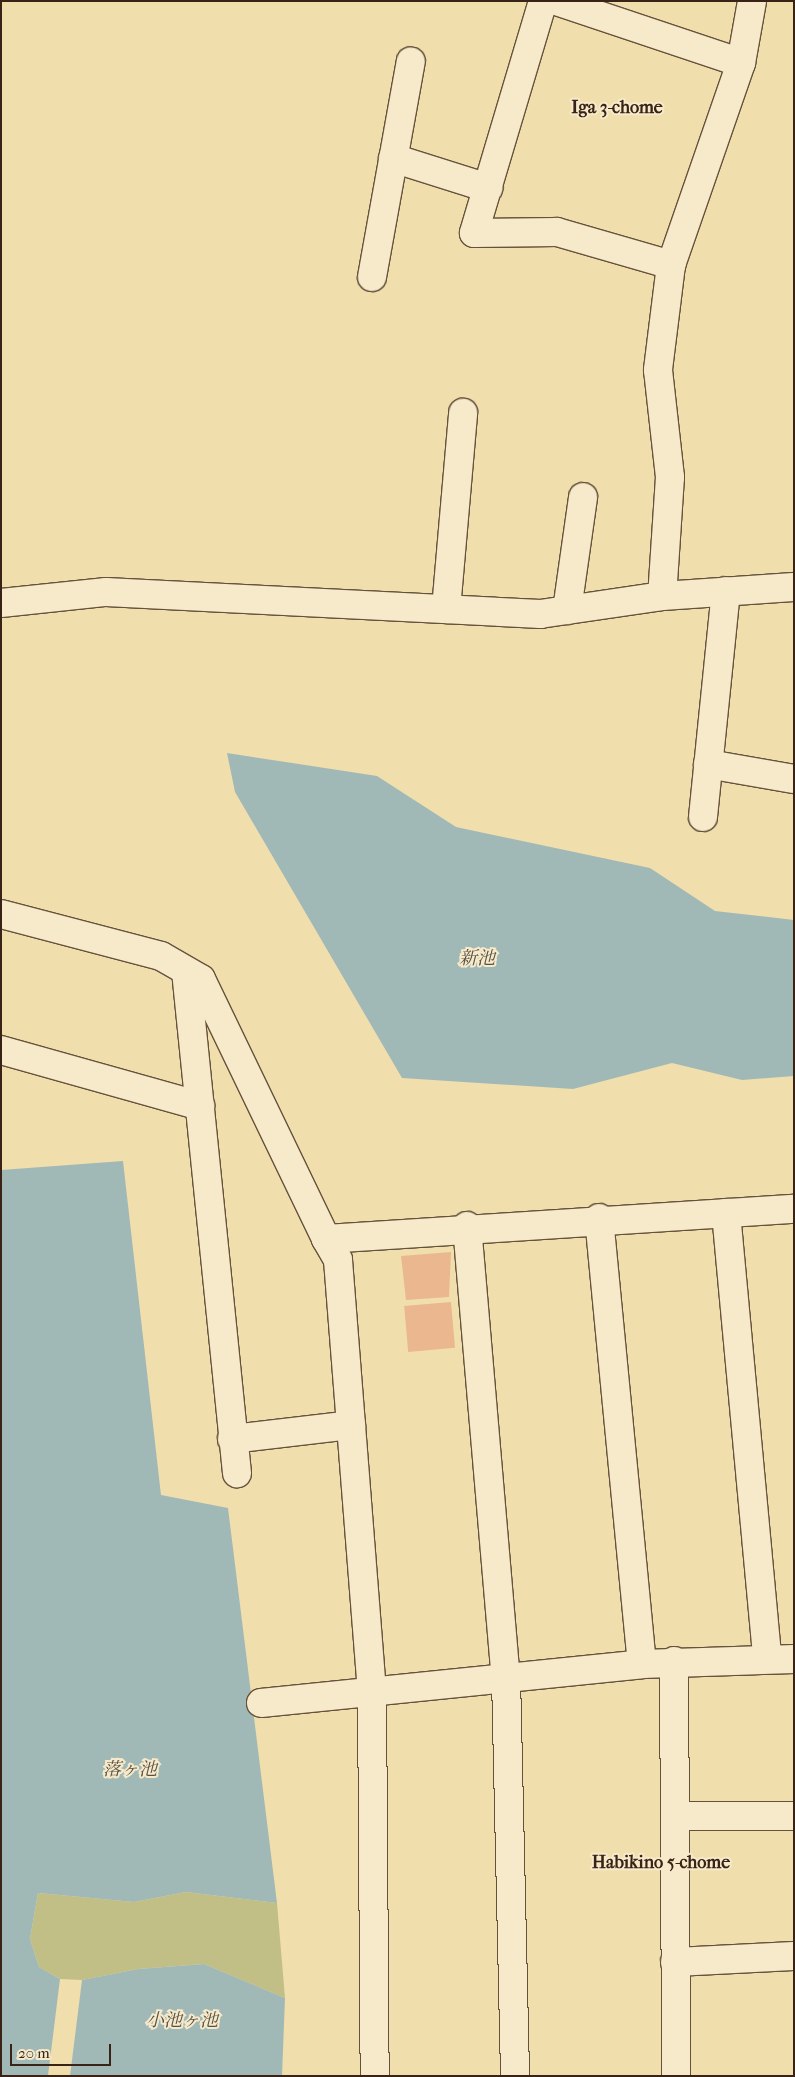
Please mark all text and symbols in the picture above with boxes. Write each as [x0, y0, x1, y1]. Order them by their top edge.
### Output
district label: Iga 3-chome [571, 97, 663, 119]
water label: 新池 [459, 948, 495, 970]
water label: 落ヶ池 [103, 1759, 157, 1781]
district label: Habikino 5-chome [592, 1852, 730, 1874]
water label: 小池ヶ池 [146, 2010, 218, 2032]
scale bar [12, 2034, 114, 2066]
text: 20 m [18, 2044, 50, 2062]

